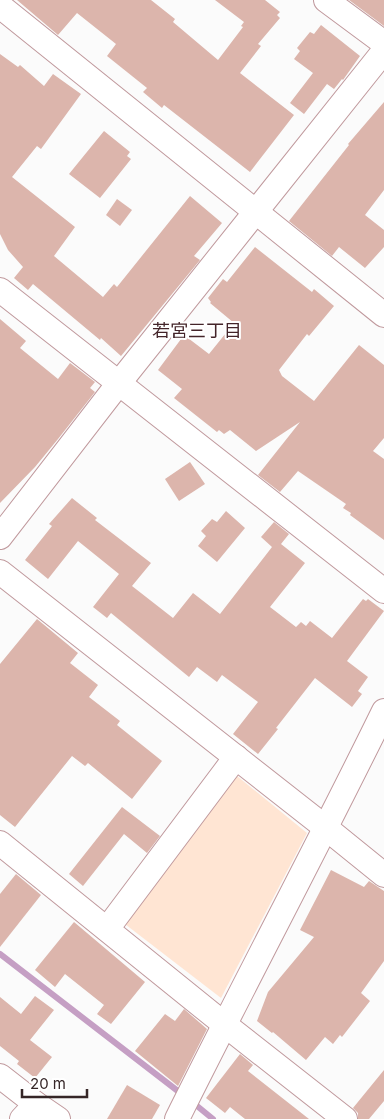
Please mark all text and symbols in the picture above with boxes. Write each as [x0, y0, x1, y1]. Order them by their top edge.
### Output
district label: 若宮三丁目 [152, 320, 242, 341]
scale bar [22, 1066, 88, 1098]
text: 20 m [30, 1074, 66, 1093]

